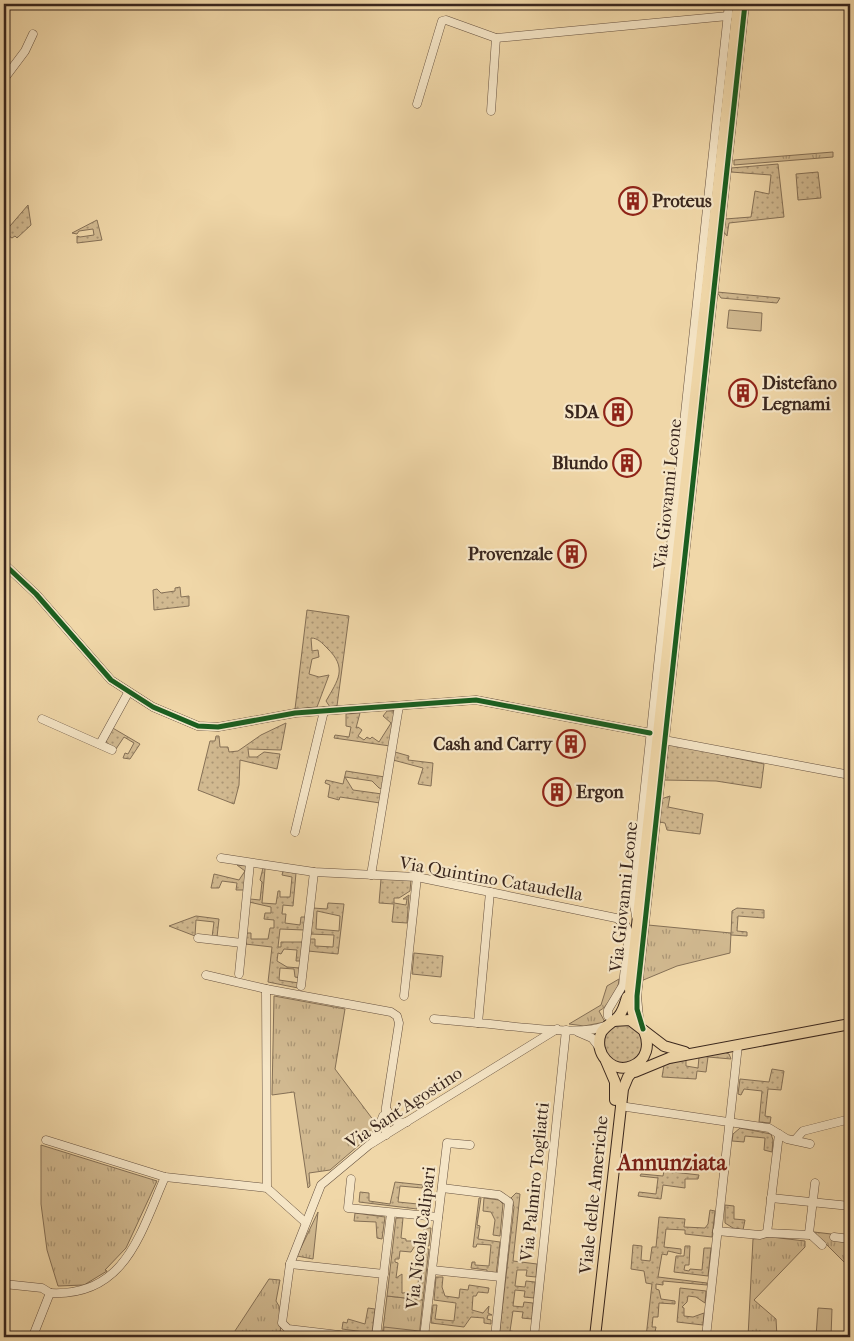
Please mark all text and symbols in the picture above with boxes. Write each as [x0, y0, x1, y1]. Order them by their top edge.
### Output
building icon: Proteus [618, 186, 648, 216]
place label: Proteus [652, 191, 712, 212]
place label: Distefano Legnami [762, 373, 837, 415]
building icon: Distefano Legnami [728, 378, 758, 408]
building icon: SDA [603, 397, 633, 427]
place label: SDA [565, 402, 600, 423]
street label: Via Giovanni Leone [650, 418, 686, 571]
building icon: Blundo [612, 448, 642, 478]
place label: Blundo [552, 453, 608, 474]
building icon: Provenzale [557, 539, 587, 569]
place label: Provenzale [468, 544, 553, 565]
building icon: Cash and Carry [556, 729, 586, 759]
place label: Cash and Carry [433, 734, 553, 755]
building icon: Ergon [542, 777, 572, 807]
place label: Ergon [576, 782, 624, 803]
street label: Via Giovanni Leone [606, 821, 642, 974]
street label: Via Quintino Cataudella [397, 852, 585, 906]
street label: Via Sant'Agostino [341, 1062, 466, 1154]
street label: Via Palmiro Togliatti [516, 1101, 554, 1264]
street label: Viale delle Americhe [575, 1115, 613, 1276]
district label: Annunziata [615, 1150, 727, 1176]
street label: Via Nicola Calipari [402, 1165, 440, 1312]

